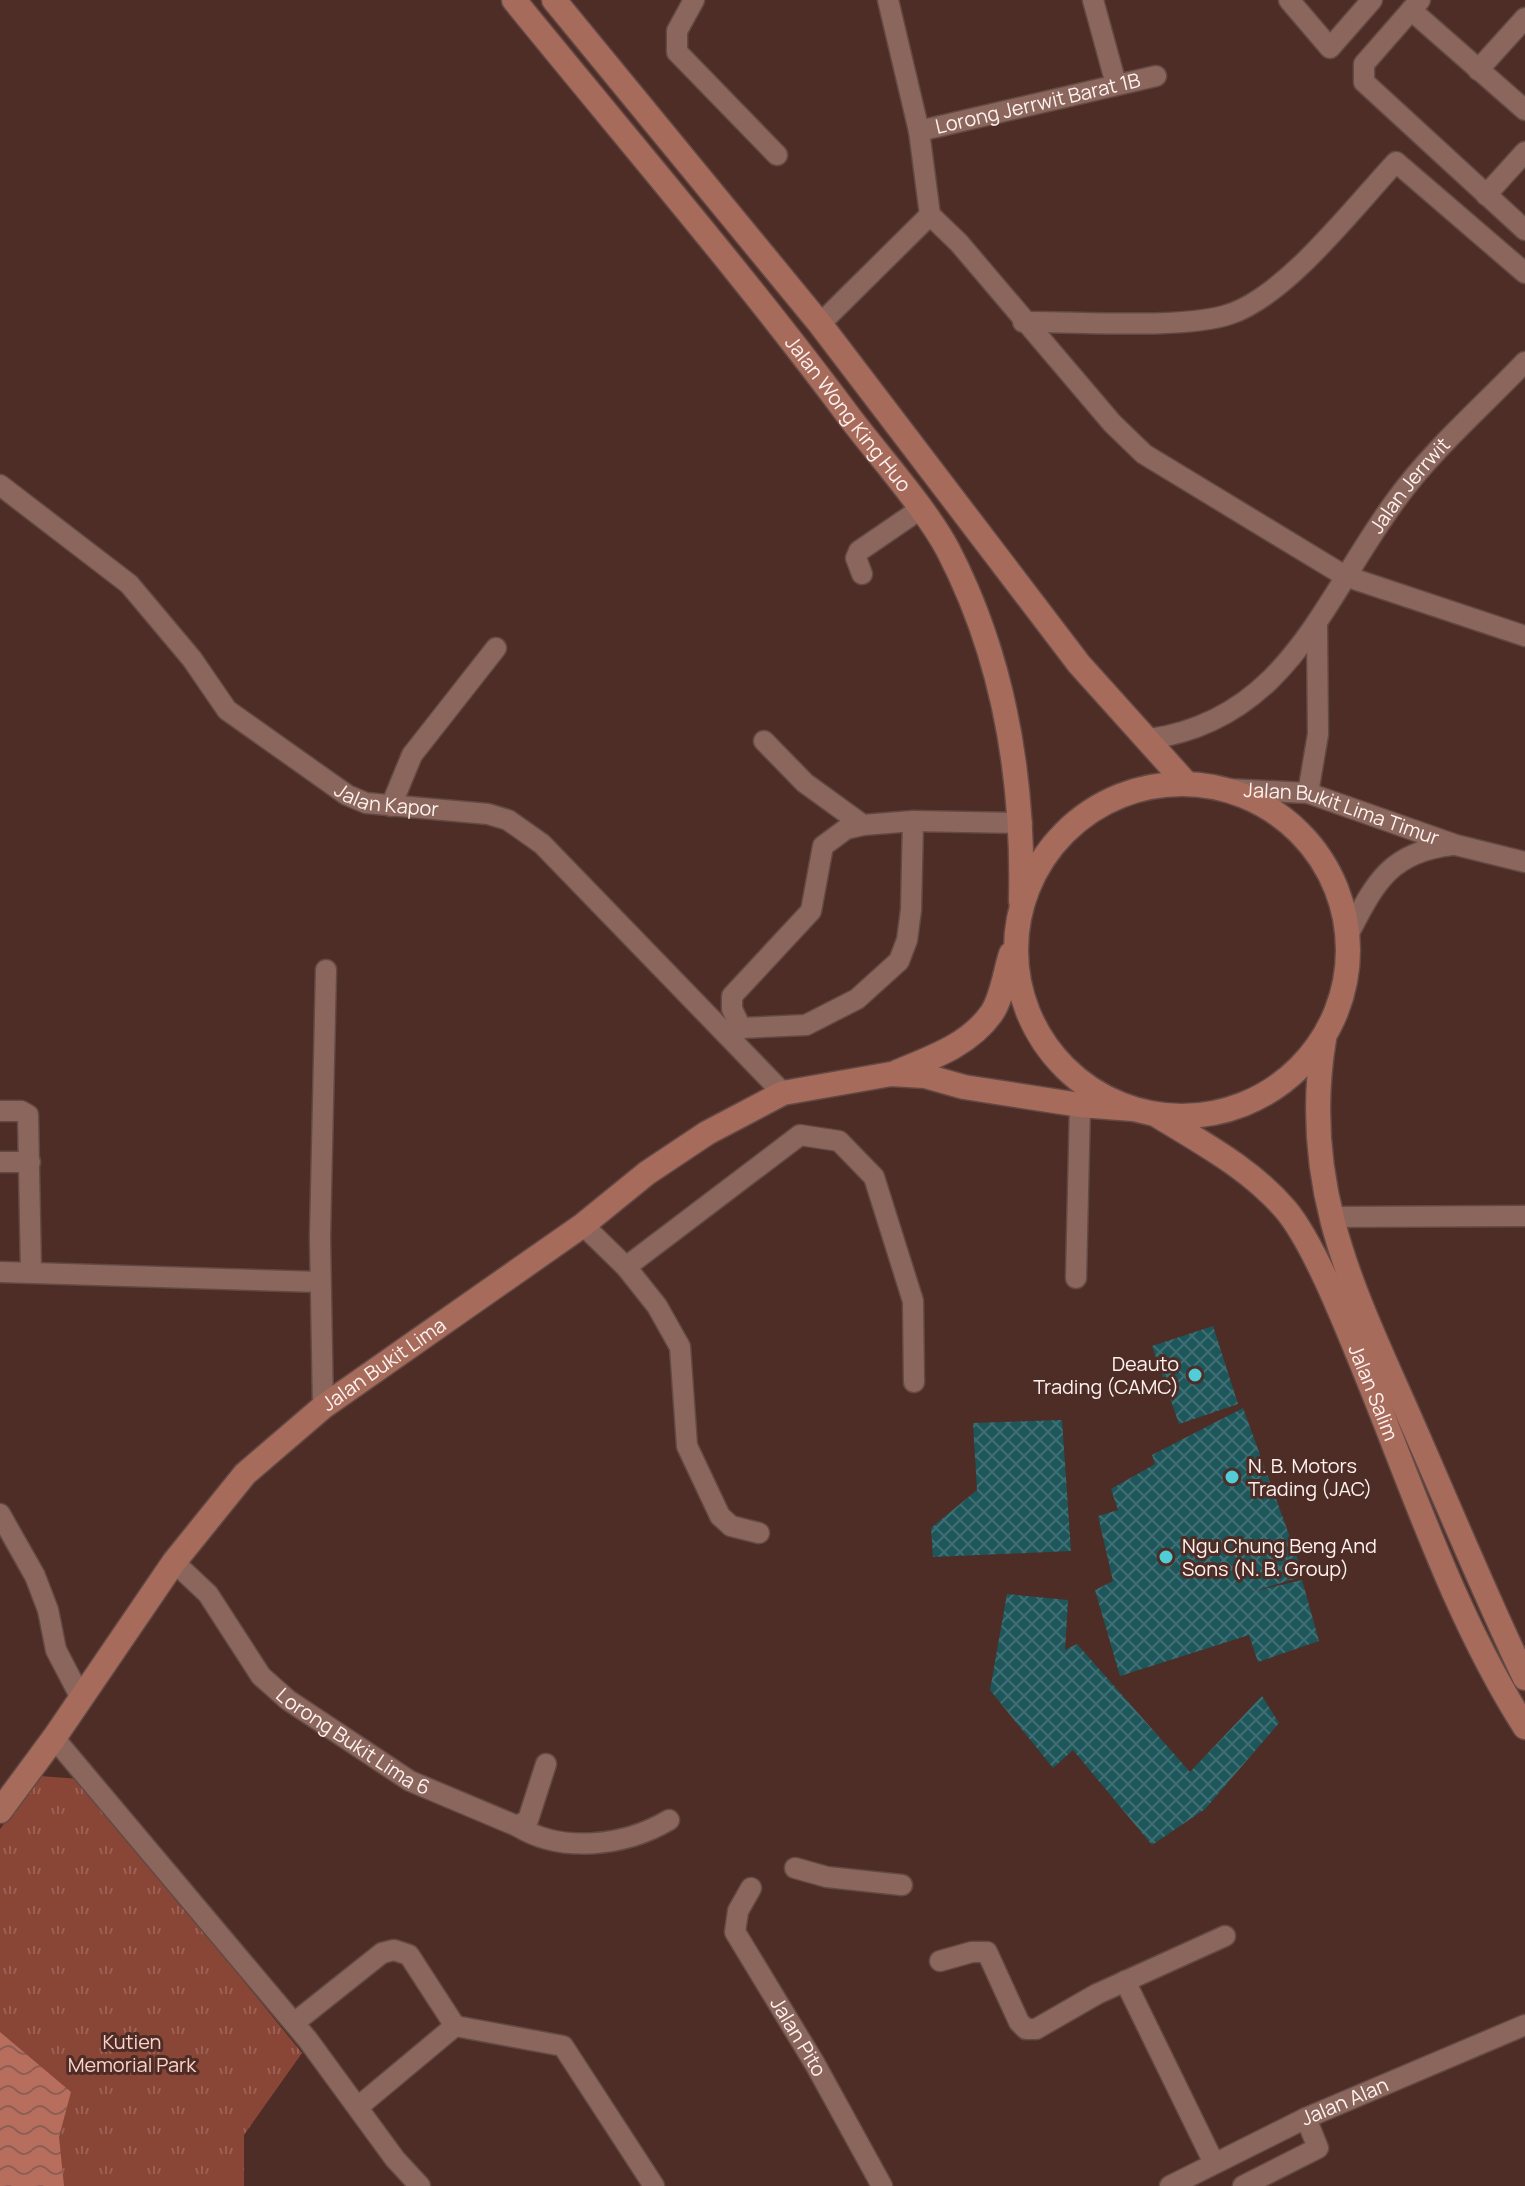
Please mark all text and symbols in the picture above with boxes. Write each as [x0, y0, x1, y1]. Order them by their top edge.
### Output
street label: Lorong Jerrwit Barat 1B [933, 66, 1143, 140]
street label: Jalan Wong King Huo [779, 330, 918, 497]
street label: Jalan Jerrwit [1363, 431, 1456, 538]
street label: Jalan Kapor [329, 776, 440, 822]
street label: Jalan Bukit Lima Timur [1243, 776, 1443, 851]
street label: Jalan Bukit Lima [316, 1311, 451, 1417]
street label: Jalan Salim [1342, 1340, 1405, 1444]
place label: Deauto Trading (CAMC) [1033, 1350, 1179, 1400]
marker: Deauto Trading (CAMC) [1186, 1366, 1204, 1384]
place label: N. B. Motors Trading (JAC) [1248, 1452, 1372, 1502]
marker: N. B. Motors Trading (JAC) [1223, 1468, 1241, 1486]
place label: Ngu Chung Beng And Sons (N. B. Group) [1182, 1532, 1377, 1582]
marker: Ngu Chung Beng And Sons (N. B. Group) [1157, 1548, 1175, 1566]
street label: Lorong Bukit Lima 6 [270, 1682, 434, 1801]
street label: Jalan Pito [764, 1992, 833, 2081]
park label: Kutien Memorial Park [68, 2028, 197, 2078]
street label: Jalan Alan [1297, 2071, 1392, 2132]

